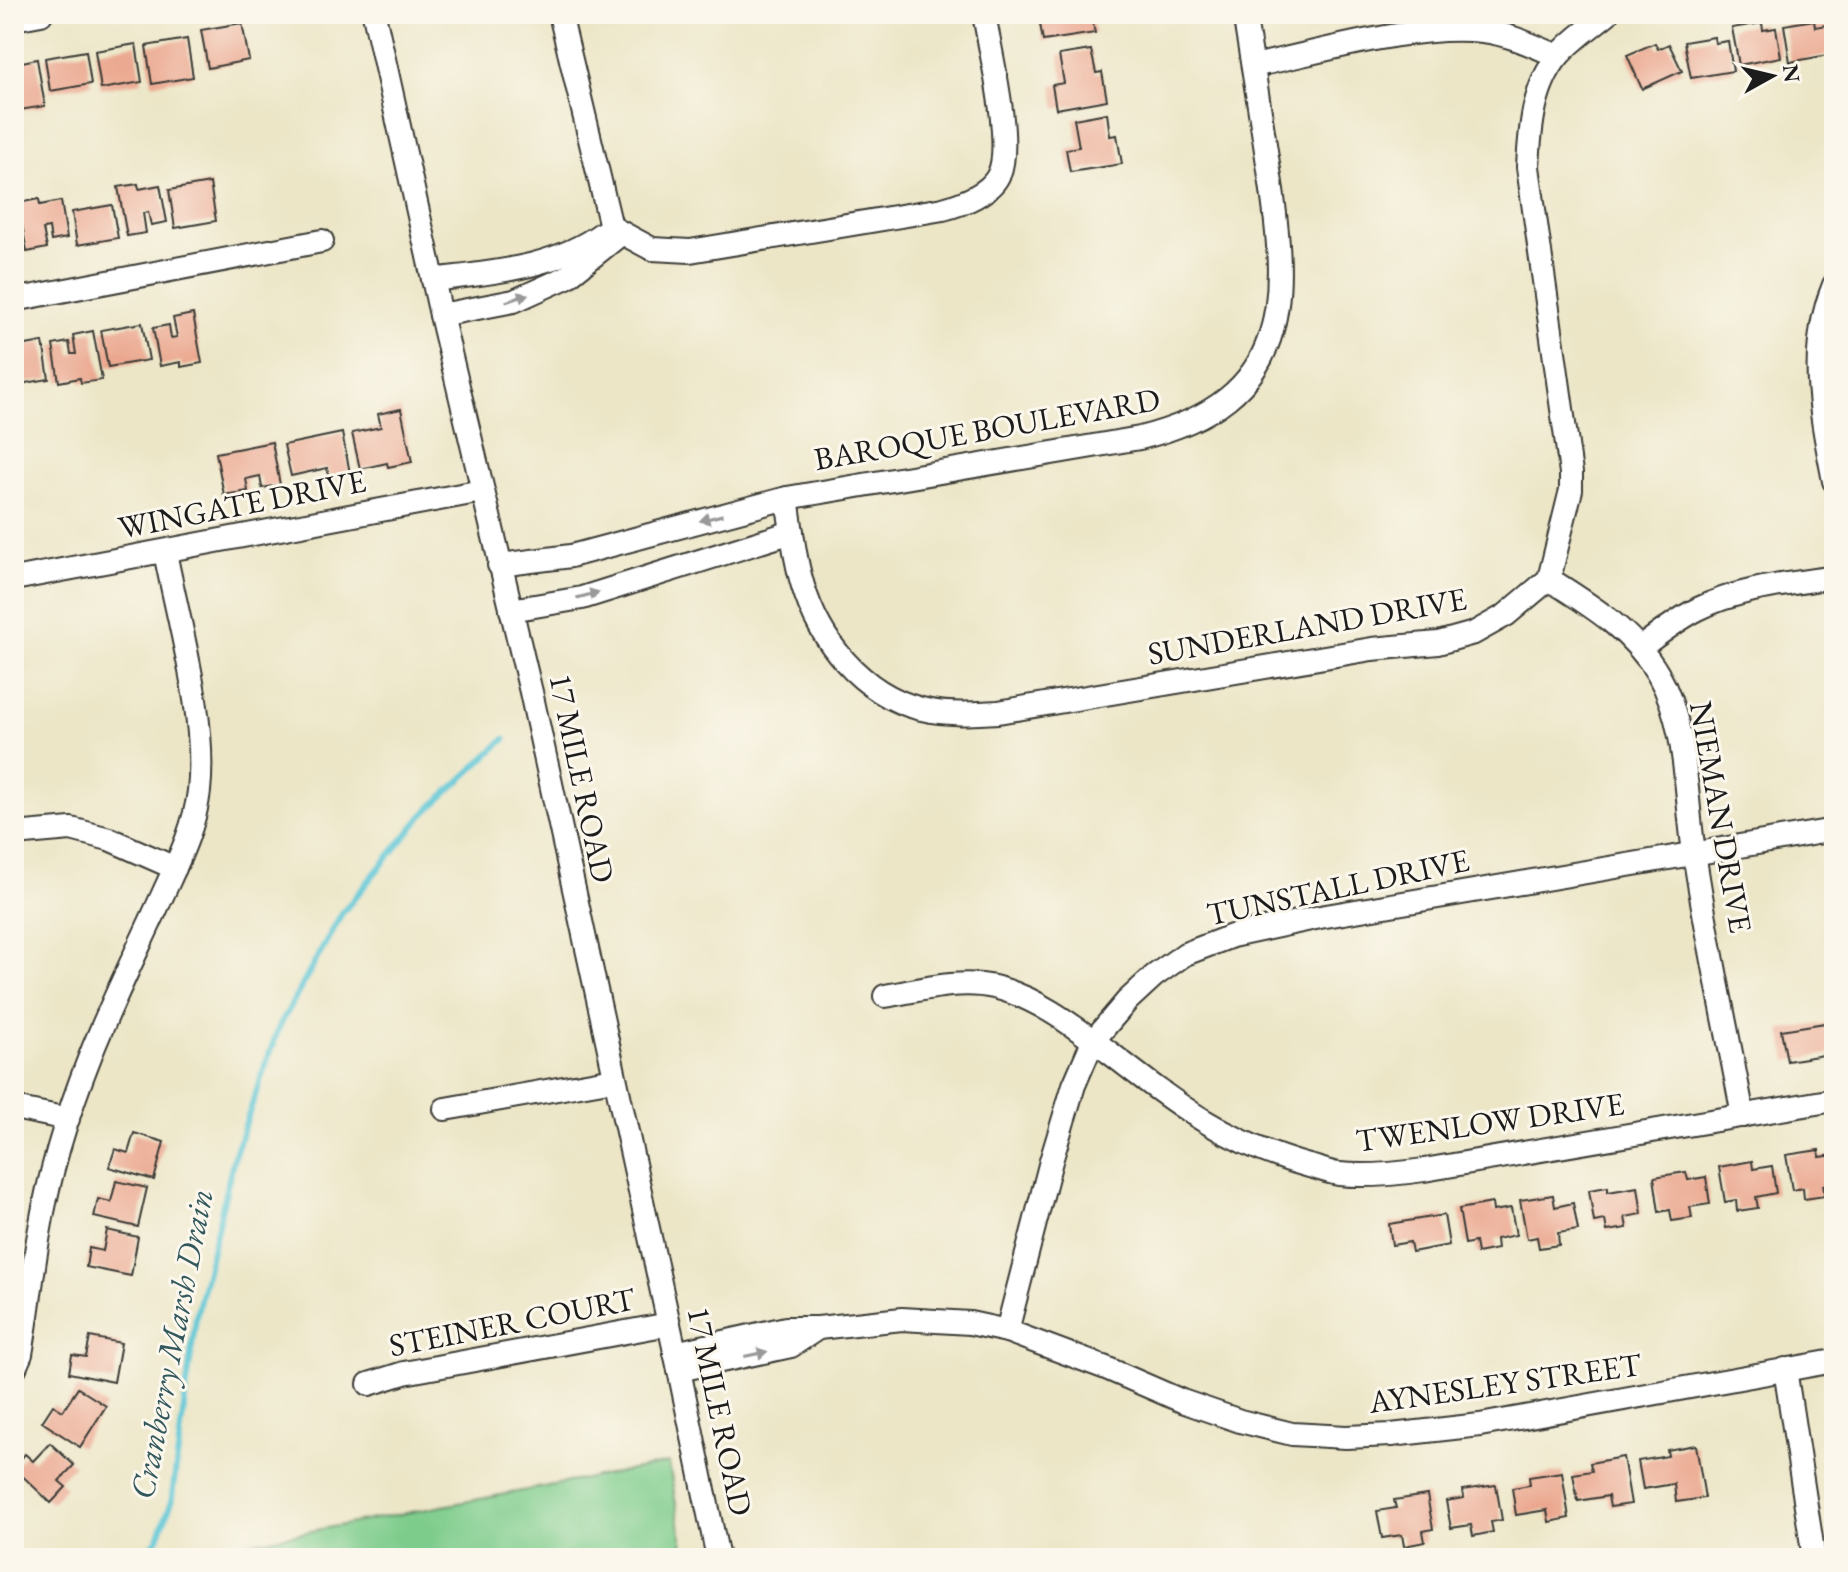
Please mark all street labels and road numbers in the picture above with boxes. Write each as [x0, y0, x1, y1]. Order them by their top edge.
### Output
street label: BAROQUE BOULEVARD [811, 378, 1163, 480]
street label: WINGATE DRIVE [115, 459, 369, 549]
street label: SUNDERLAND DRIVE [1144, 577, 1470, 675]
street label: 17 MILE ROAD [539, 670, 625, 886]
street label: NIEMAN DRIVE [1680, 698, 1762, 936]
street label: TUNSTALL DRIVE [1203, 839, 1473, 935]
street label: TWENLOW DRIVE [1353, 1082, 1627, 1162]
street label: STEINER COURT [385, 1277, 639, 1366]
street label: 17 MILE ROAD [677, 1303, 763, 1519]
street label: AYNESLEY STREET [1365, 1343, 1645, 1423]

